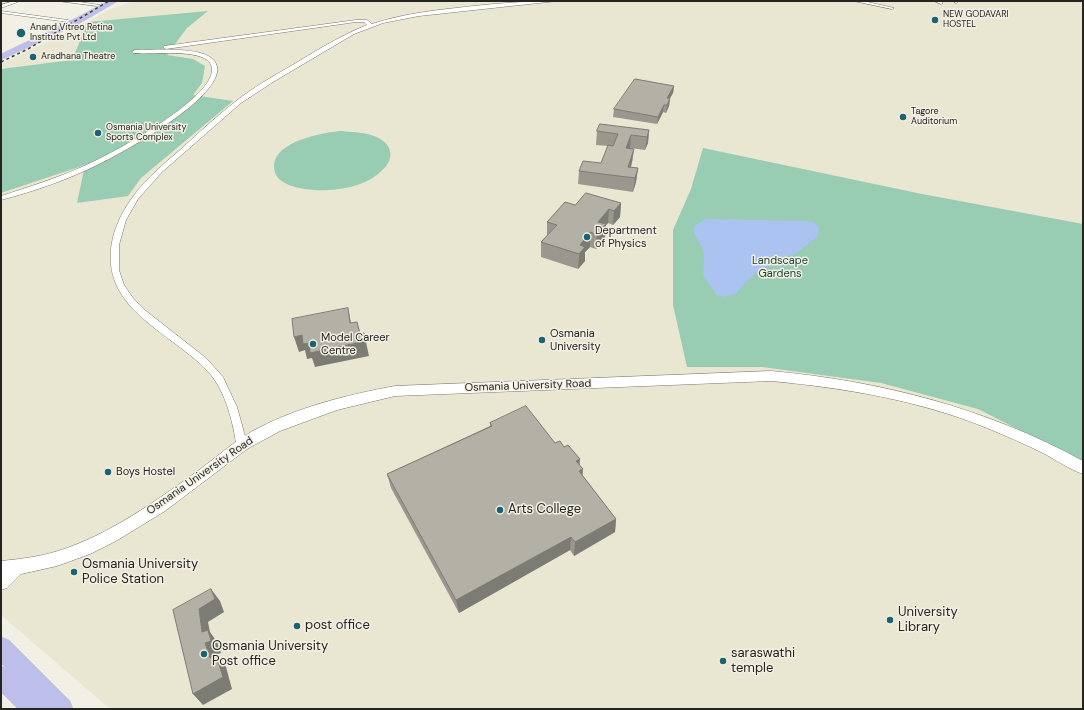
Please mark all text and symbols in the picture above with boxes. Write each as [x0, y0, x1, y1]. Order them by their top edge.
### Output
place label: NEW GODAVARI HOSTEL [943, 10, 1009, 31]
marker: NEW GODAVARI HOSTEL [930, 15, 940, 25]
place label: Anand Vitreo Retina Institute Pvt Ltd [30, 23, 113, 44]
marker: Anand Vitreo Retina Institute Pvt Ltd [15, 27, 27, 39]
marker: Aradhana Theatre [28, 52, 38, 62]
place label: Aradhana Theatre [41, 52, 115, 62]
place label: Tagore Auditorium [911, 107, 957, 128]
marker: Tagore Auditorium [898, 112, 908, 122]
place label: Osmania University Sports Complex [106, 123, 186, 144]
marker: Osmania University Sports Complex [93, 128, 103, 138]
place label: Department of Physics [595, 224, 657, 250]
marker: Department of Physics [582, 232, 592, 242]
park label: Landscape Gardens [752, 254, 808, 280]
place label: Osmania University [550, 327, 601, 353]
place label: Model Career Centre [321, 331, 390, 357]
marker: Osmania University [537, 335, 547, 345]
marker: Model Career Centre [308, 339, 318, 349]
street label: Osmania University Road [464, 377, 592, 395]
street label: Osmania University Road [144, 434, 256, 518]
place label: Boys Hostel [116, 465, 175, 479]
marker: Boys Hostel [103, 467, 113, 477]
place label: Arts College [508, 502, 581, 518]
marker: Arts College [495, 505, 505, 515]
place label: Osmania University Police Station [82, 557, 198, 588]
marker: Osmania University Police Station [69, 567, 79, 577]
place label: University Library [898, 605, 958, 636]
marker: University Library [885, 615, 895, 625]
place label: post office [305, 618, 370, 634]
marker: post office [292, 621, 302, 631]
place label: Osmania University Post office [212, 639, 328, 670]
place label: saraswathi temple [731, 646, 795, 677]
marker: Osmania University Post office [199, 649, 209, 659]
marker: saraswathi temple [718, 656, 728, 666]

